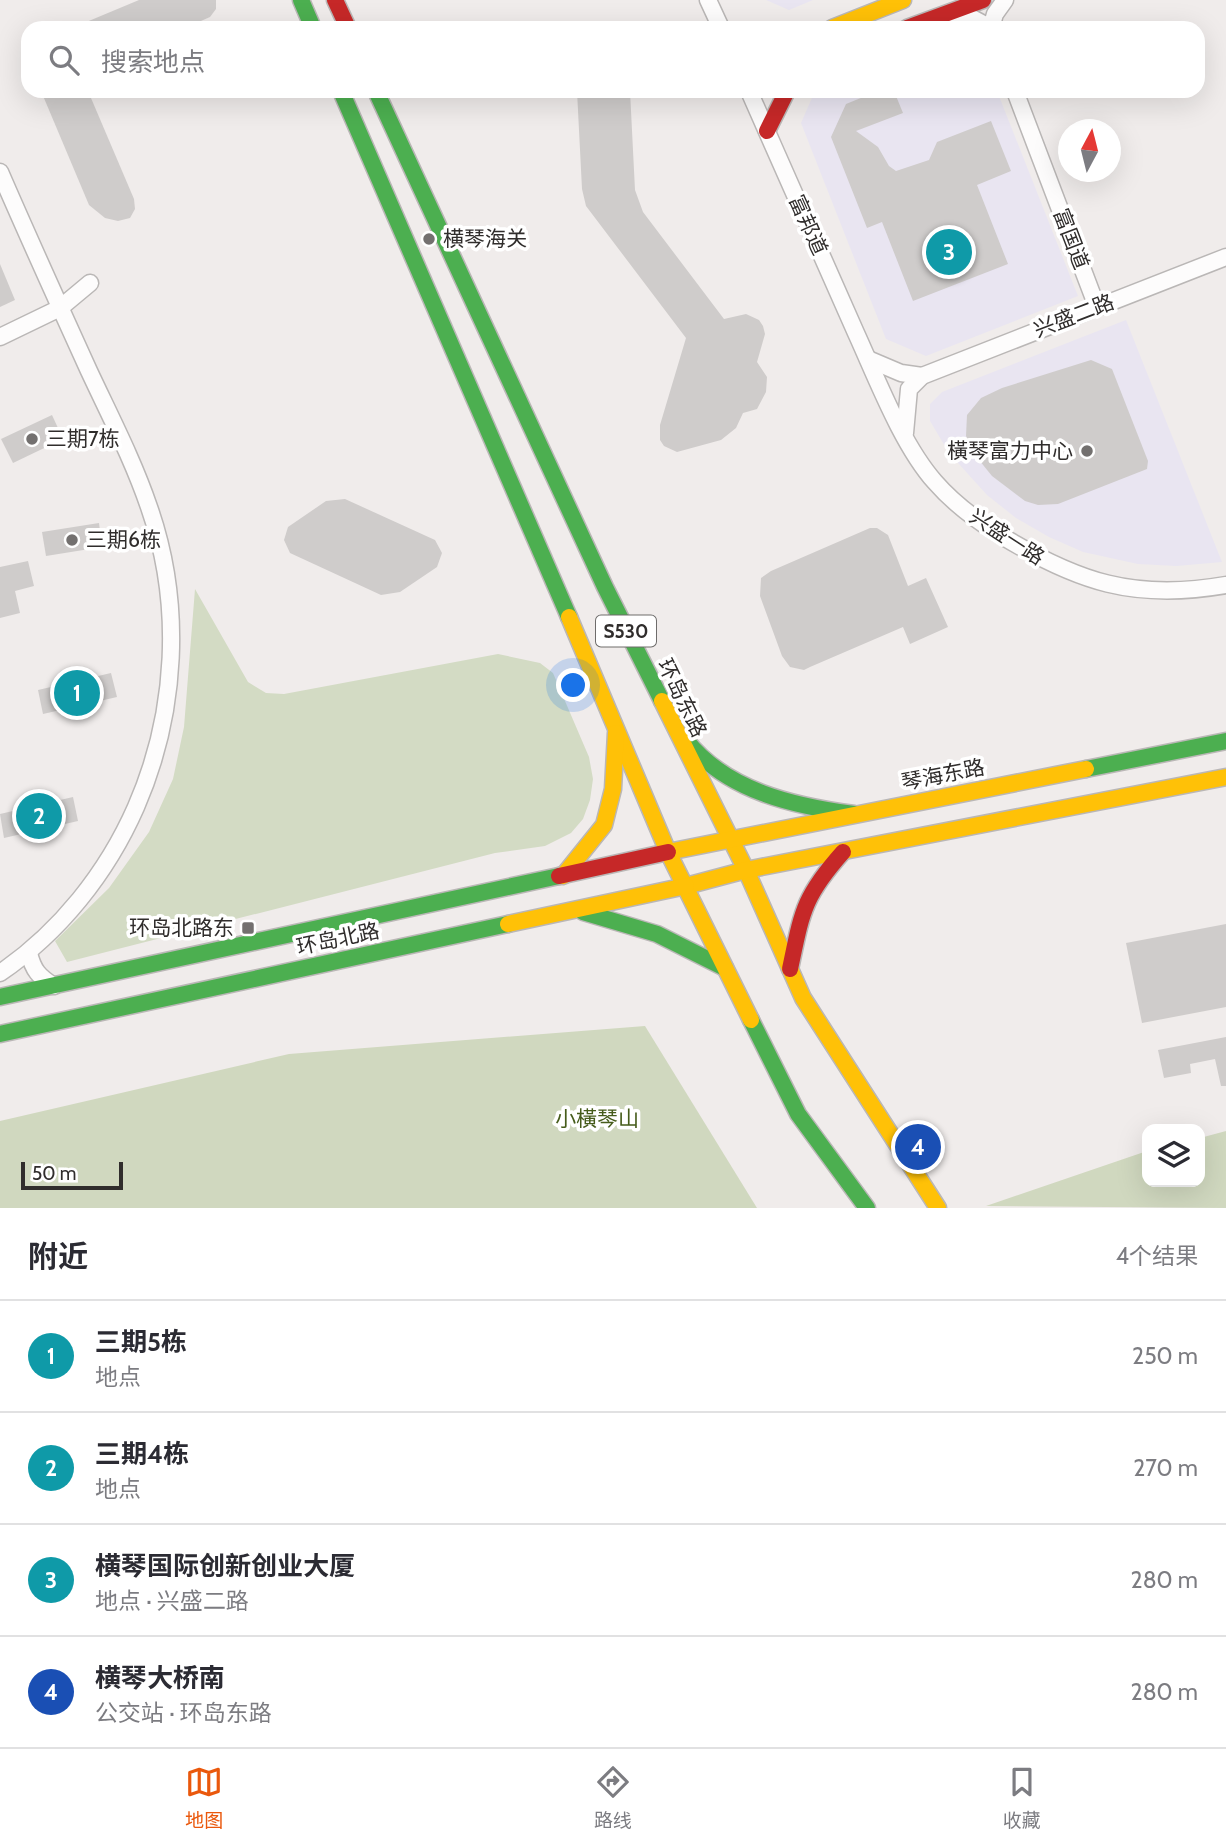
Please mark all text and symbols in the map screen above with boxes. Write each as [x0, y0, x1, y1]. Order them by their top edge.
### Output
search box [21, 21, 1205, 98]
icon: search [45, 41, 83, 79]
text: 搜索地点 [101, 46, 205, 78]
north arrow [1058, 119, 1121, 182]
street label: 富邦道 [784, 191, 833, 259]
street label: 富国道 [1049, 205, 1094, 273]
place label: 横琴海关 [443, 226, 527, 251]
pin: 3 [926, 226, 972, 278]
marker: 横琴海关 [421, 231, 437, 247]
street label: 兴盛二路 [1030, 289, 1118, 342]
place label: 三期7栋 [46, 426, 120, 451]
marker: 三期7栋 [24, 431, 40, 447]
place label: 橫琴富力中心 [947, 438, 1073, 463]
marker: 橫琴富力中心 [1079, 443, 1095, 459]
street label: 兴盛一路 [965, 503, 1049, 570]
place label: 三期6栋 [86, 527, 161, 552]
marker: 三期6栋 [64, 532, 80, 548]
road number: S530 [596, 616, 656, 646]
street label: 环岛东路 [653, 655, 712, 741]
pin: 1 [54, 667, 100, 719]
your location [556, 668, 590, 702]
street label: 琴海东路 [899, 754, 987, 795]
pin: 2 [16, 790, 62, 842]
place label: 环岛北路东 [129, 915, 234, 940]
street label: 环岛北路 [294, 918, 382, 959]
marker: 环岛北路东 [240, 920, 256, 936]
park label: 小橫琴山 [555, 1106, 639, 1131]
pin: 4 [895, 1121, 941, 1173]
map controls [1142, 1124, 1205, 1187]
button: layers [1142, 1124, 1205, 1187]
scale bar [21, 1159, 122, 1191]
text: 50 m [32, 1162, 76, 1185]
text: 附近 [28, 1238, 88, 1275]
text: 4个结果 [1116, 1242, 1198, 1270]
text: 三期5栋 [95, 1326, 187, 1358]
text: 1 [47, 1342, 55, 1370]
text: 250 m [1132, 1342, 1198, 1370]
text: 地点 [95, 1363, 141, 1391]
text: 三期4栋 [95, 1438, 189, 1470]
text: 2 [45, 1454, 57, 1482]
text: 270 m [1133, 1454, 1198, 1482]
text: 地点 [95, 1475, 141, 1503]
text: 横琴国际创新创业大厦 [95, 1550, 355, 1582]
text: 3 [45, 1566, 57, 1594]
text: 280 m [1131, 1566, 1198, 1594]
text: 地点 · 兴盛二路 [95, 1587, 249, 1615]
text: 横琴大桥南 [95, 1662, 225, 1694]
text: 4 [44, 1678, 58, 1706]
text: 280 m [1131, 1678, 1198, 1706]
text: 公交站 · 环岛东路 [95, 1699, 272, 1727]
tab: 地图 [185, 1763, 223, 1832]
tab: 路线 [594, 1763, 632, 1832]
tab: 收藏 [1003, 1763, 1041, 1832]

